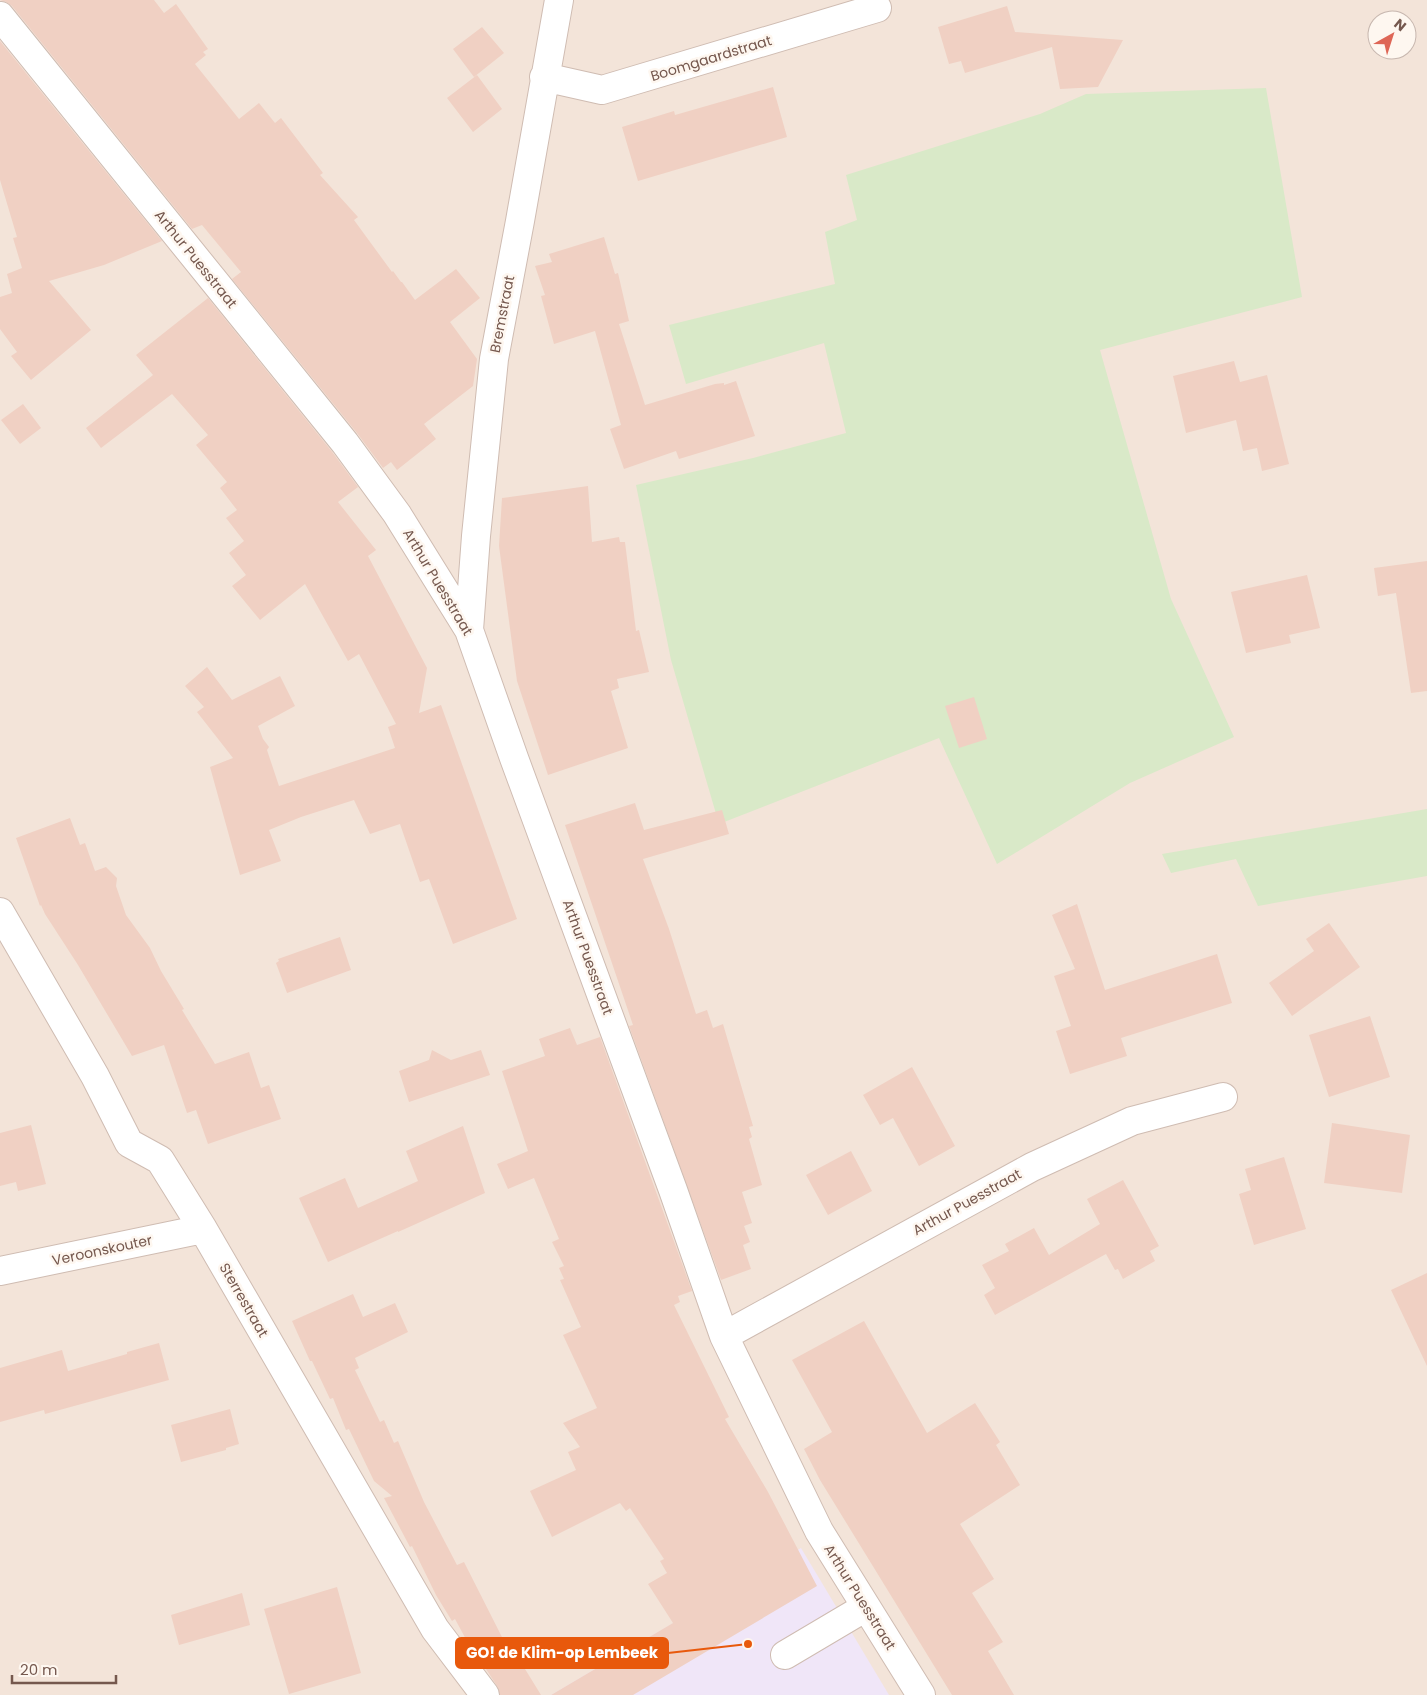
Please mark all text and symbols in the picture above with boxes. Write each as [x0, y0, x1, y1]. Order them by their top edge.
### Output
north arrow [1367, 10, 1417, 60]
text: N [1390, 14, 1411, 36]
street label: Boomgaardstraat [648, 30, 774, 86]
street label: Arthur Puesstraat [150, 206, 242, 312]
street label: Bremstraat [485, 274, 519, 354]
street label: Arthur Puesstraat [398, 525, 478, 639]
street label: Arthur Puesstraat [558, 897, 618, 1017]
street label: Arthur Puesstraat [909, 1164, 1025, 1240]
street label: Veroonskouter [50, 1230, 154, 1270]
street label: Sterrestraat [215, 1259, 273, 1341]
street label: Arthur Puesstraat [819, 1540, 901, 1654]
callout: GO! de Klim-op Lembeek [456, 1638, 668, 1668]
text: GO! de Klim-op Lembeek [466, 1642, 659, 1663]
scale bar [12, 1652, 116, 1684]
text: 20 m [20, 1659, 58, 1680]

